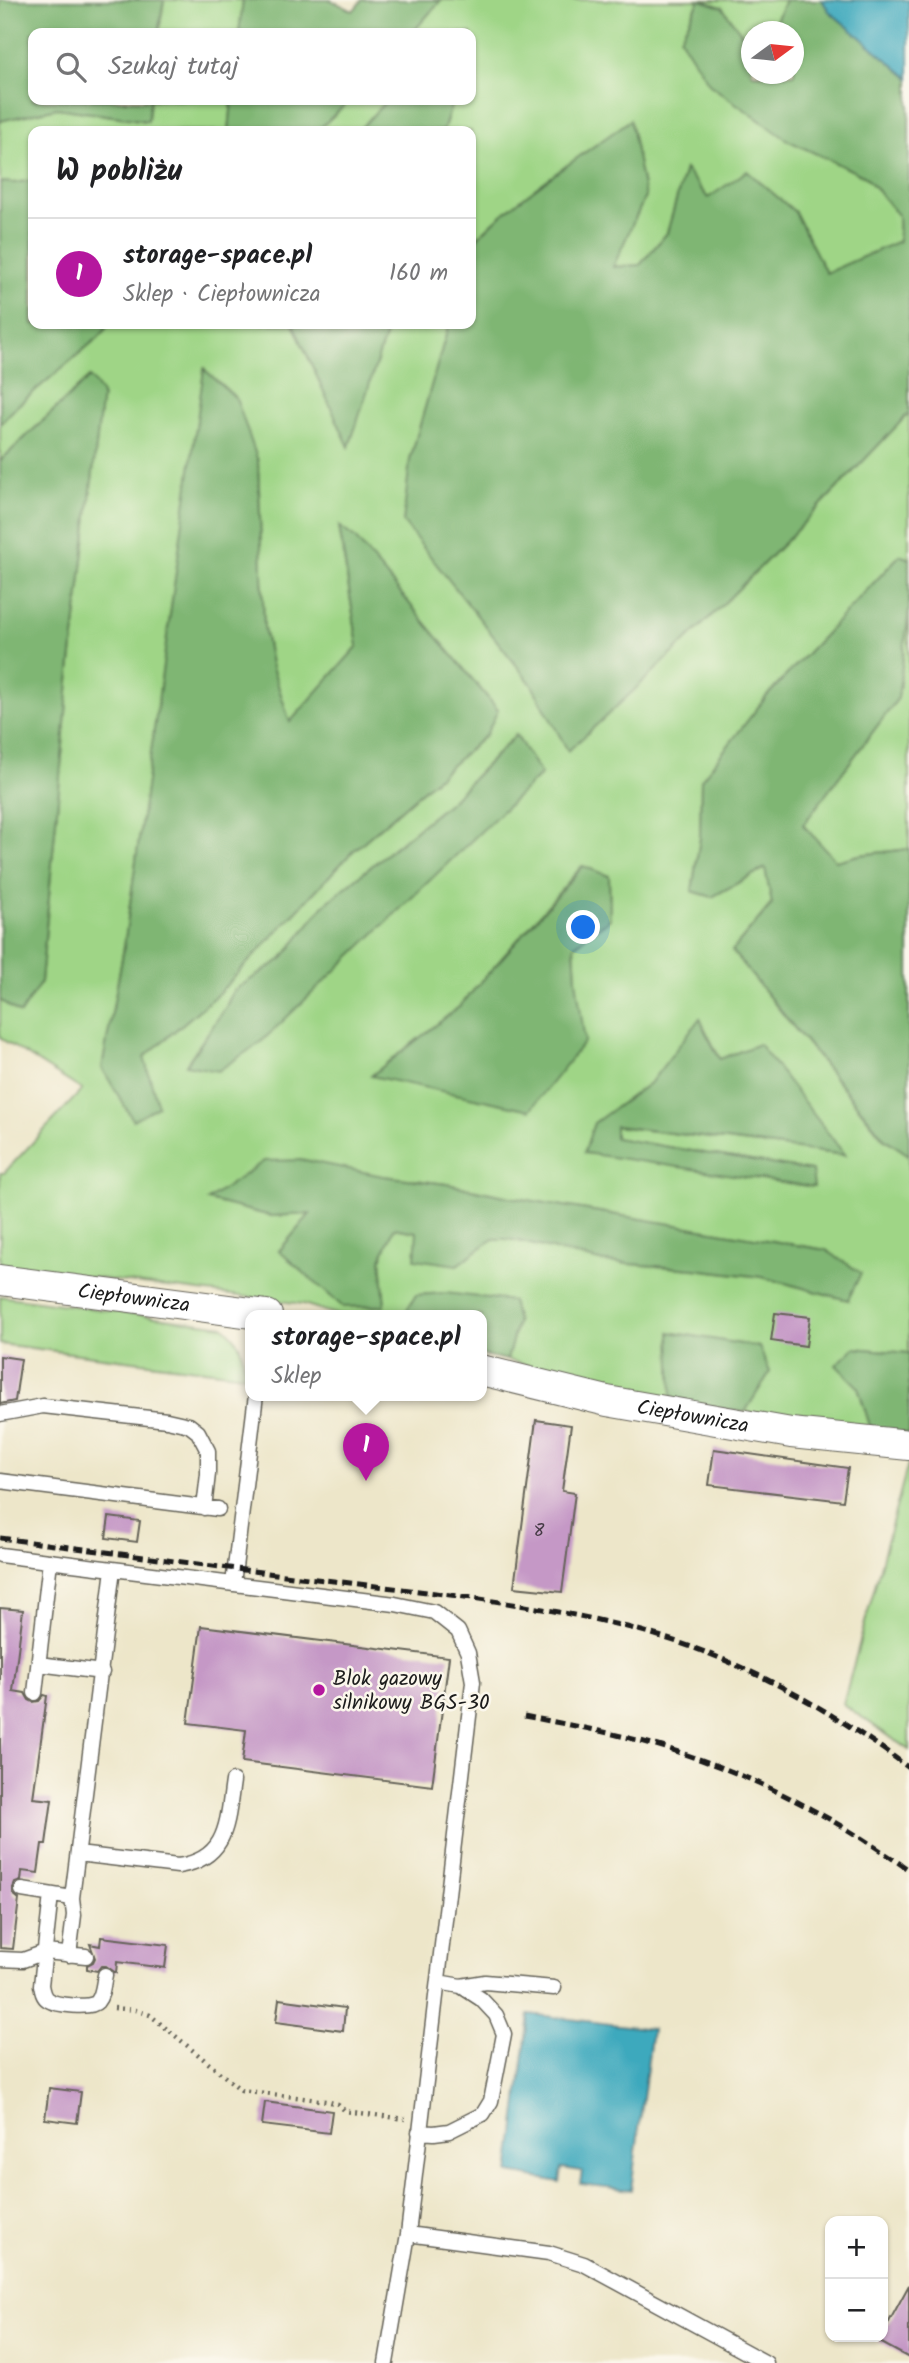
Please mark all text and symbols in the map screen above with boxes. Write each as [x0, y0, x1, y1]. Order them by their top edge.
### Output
north arrow [741, 21, 804, 84]
search box [28, 28, 476, 105]
text: Szukaj tutaj [108, 46, 239, 88]
icon: search [52, 48, 90, 86]
text: W pobliżu [56, 148, 182, 196]
text: storage-space.pl [123, 235, 312, 277]
text: 1 [76, 256, 82, 292]
text: 160 m [389, 256, 448, 292]
text: Sklep · Ciepłownicza [123, 277, 321, 313]
your location [566, 910, 600, 944]
street label: Ciepłownicza [75, 1275, 192, 1323]
popup [245, 1310, 487, 1401]
text: storage-space.pl [271, 1317, 461, 1359]
text: Sklep [271, 1359, 321, 1395]
street label: Ciepłownicza [634, 1391, 751, 1443]
pin: 1 [343, 1423, 389, 1481]
house number: 8 [534, 1517, 545, 1546]
place label: Blok gazowy silnikowy BGS-30 [333, 1663, 490, 1720]
marker: Blok gazowy silnikowy BGS-30 [311, 1682, 327, 1698]
map controls [825, 2216, 888, 2342]
button: + [825, 2216, 888, 2279]
button: − [825, 2279, 888, 2342]

